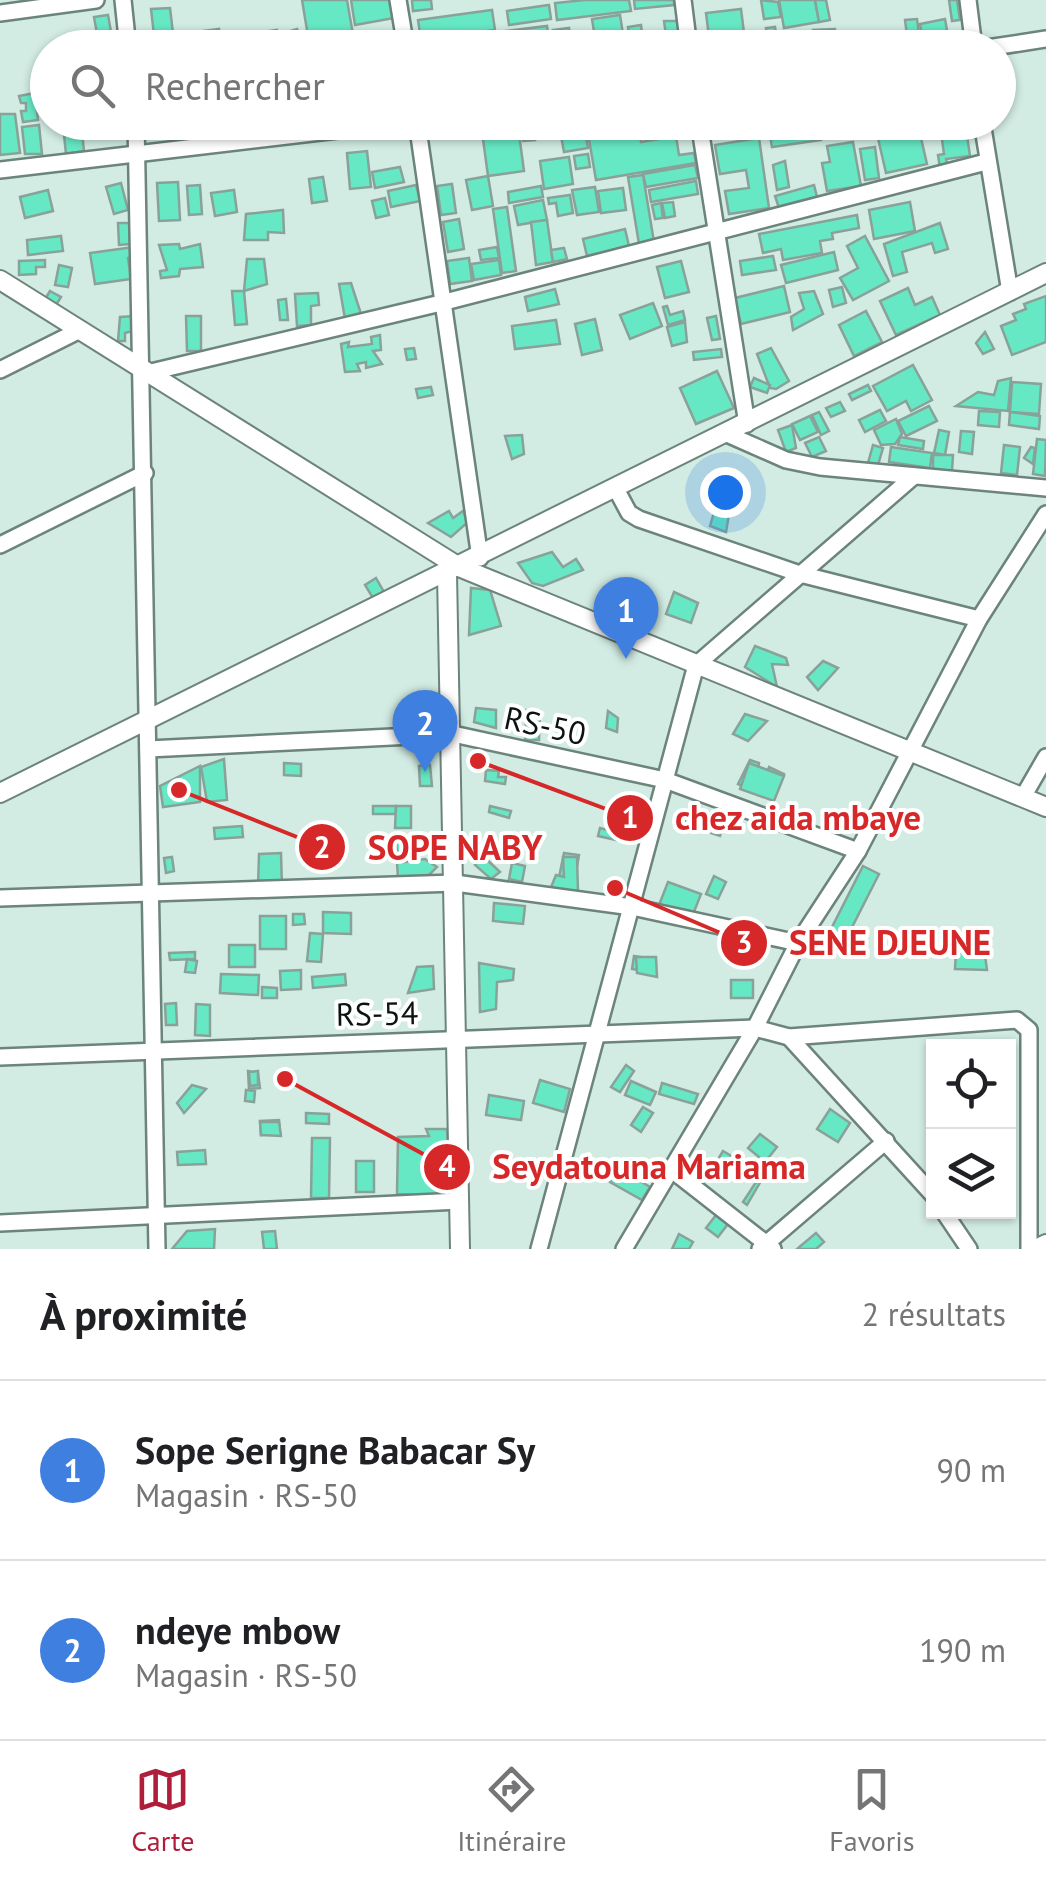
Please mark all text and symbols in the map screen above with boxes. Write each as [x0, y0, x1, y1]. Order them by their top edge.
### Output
search box [30, 30, 1016, 140]
icon: search [65, 58, 120, 113]
text: Rechercher [145, 61, 325, 110]
your location [700, 467, 751, 518]
pin: 1 [594, 576, 658, 659]
pin: 2 [392, 690, 458, 772]
street label: RS-50 [501, 696, 590, 754]
callout: chez aida mbaye [605, 785, 942, 850]
text: chez aida mbaye [675, 794, 921, 840]
text: 1 [621, 797, 639, 836]
callout: SOPE NABY [297, 815, 562, 880]
text: SOPE NABY [368, 824, 543, 870]
text: 2 [313, 827, 331, 866]
callout: SENE DJEUNE [719, 910, 1011, 975]
text: SENE DJEUNE [789, 919, 991, 965]
text: 3 [735, 922, 753, 961]
street label: RS-54 [335, 991, 419, 1035]
map controls [926, 1039, 1016, 1219]
button: locate [926, 1039, 1016, 1129]
button: layers [926, 1129, 1016, 1219]
callout: Seydatouna Mariama [422, 1134, 826, 1199]
text: Seydatouna Mariama [492, 1143, 806, 1189]
text: 4 [438, 1146, 456, 1185]
text: À proximité [40, 1287, 247, 1342]
text: 2 résultats [862, 1293, 1006, 1335]
text: Sope Serigne Babacar Sy [135, 1425, 535, 1474]
text: 1 [63, 1449, 82, 1491]
text: 90 m [937, 1449, 1006, 1491]
text: Magasin · RS-50 [135, 1474, 357, 1516]
text: ndeye mbow [135, 1605, 340, 1654]
text: 2 [63, 1629, 82, 1671]
text: 190 m [919, 1629, 1006, 1671]
text: Magasin · RS-50 [135, 1654, 357, 1696]
tab: Carte [131, 1762, 195, 1859]
tab: Itinéraire [457, 1762, 567, 1859]
tab: Favoris [829, 1762, 915, 1859]

